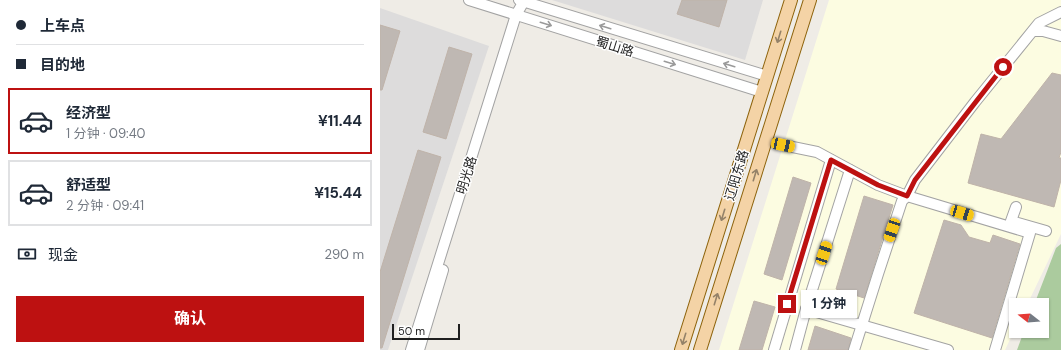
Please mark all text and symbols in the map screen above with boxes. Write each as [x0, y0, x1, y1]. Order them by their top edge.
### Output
text: 上车点 [40, 16, 85, 36]
one-way arrow [539, 21, 552, 28]
one-way arrow [599, 23, 612, 30]
one-way arrow [775, 31, 782, 44]
street label: 蜀山路 [594, 33, 636, 60]
text: 目的地 [40, 55, 85, 75]
route start [994, 58, 1012, 76]
one-way arrow [663, 60, 676, 67]
one-way arrow [723, 61, 736, 68]
icon: car [18, 103, 54, 139]
text: 经济型 [66, 103, 111, 123]
text: ¥11.44 [318, 111, 362, 131]
text: 1 分钟 · 09:40 [66, 125, 145, 142]
car [770, 137, 796, 153]
street label: 辽阳东路 [721, 148, 752, 203]
street label: 明光路 [453, 154, 480, 196]
one-way arrow [752, 169, 759, 182]
icon: car [18, 175, 54, 211]
text: 舒适型 [66, 175, 111, 195]
text: ¥15.44 [314, 183, 362, 203]
text: 2 分钟 · 09:41 [66, 197, 144, 214]
car [949, 204, 975, 222]
one-way arrow [719, 208, 726, 221]
car [882, 217, 902, 243]
car [815, 240, 833, 266]
icon: cash [16, 243, 38, 265]
text: 现金 [48, 245, 78, 265]
text: 290 m [325, 246, 364, 263]
callout: 1 分钟 [801, 290, 857, 318]
one-way arrow [713, 293, 720, 306]
route end [778, 295, 796, 313]
text: 1 分钟 [812, 295, 846, 312]
button: 确认 [16, 296, 364, 342]
north arrow [1009, 298, 1049, 338]
map controls [1009, 298, 1049, 338]
scale bar [392, 322, 460, 341]
text: 50 m [398, 324, 425, 338]
one-way arrow [680, 332, 687, 345]

